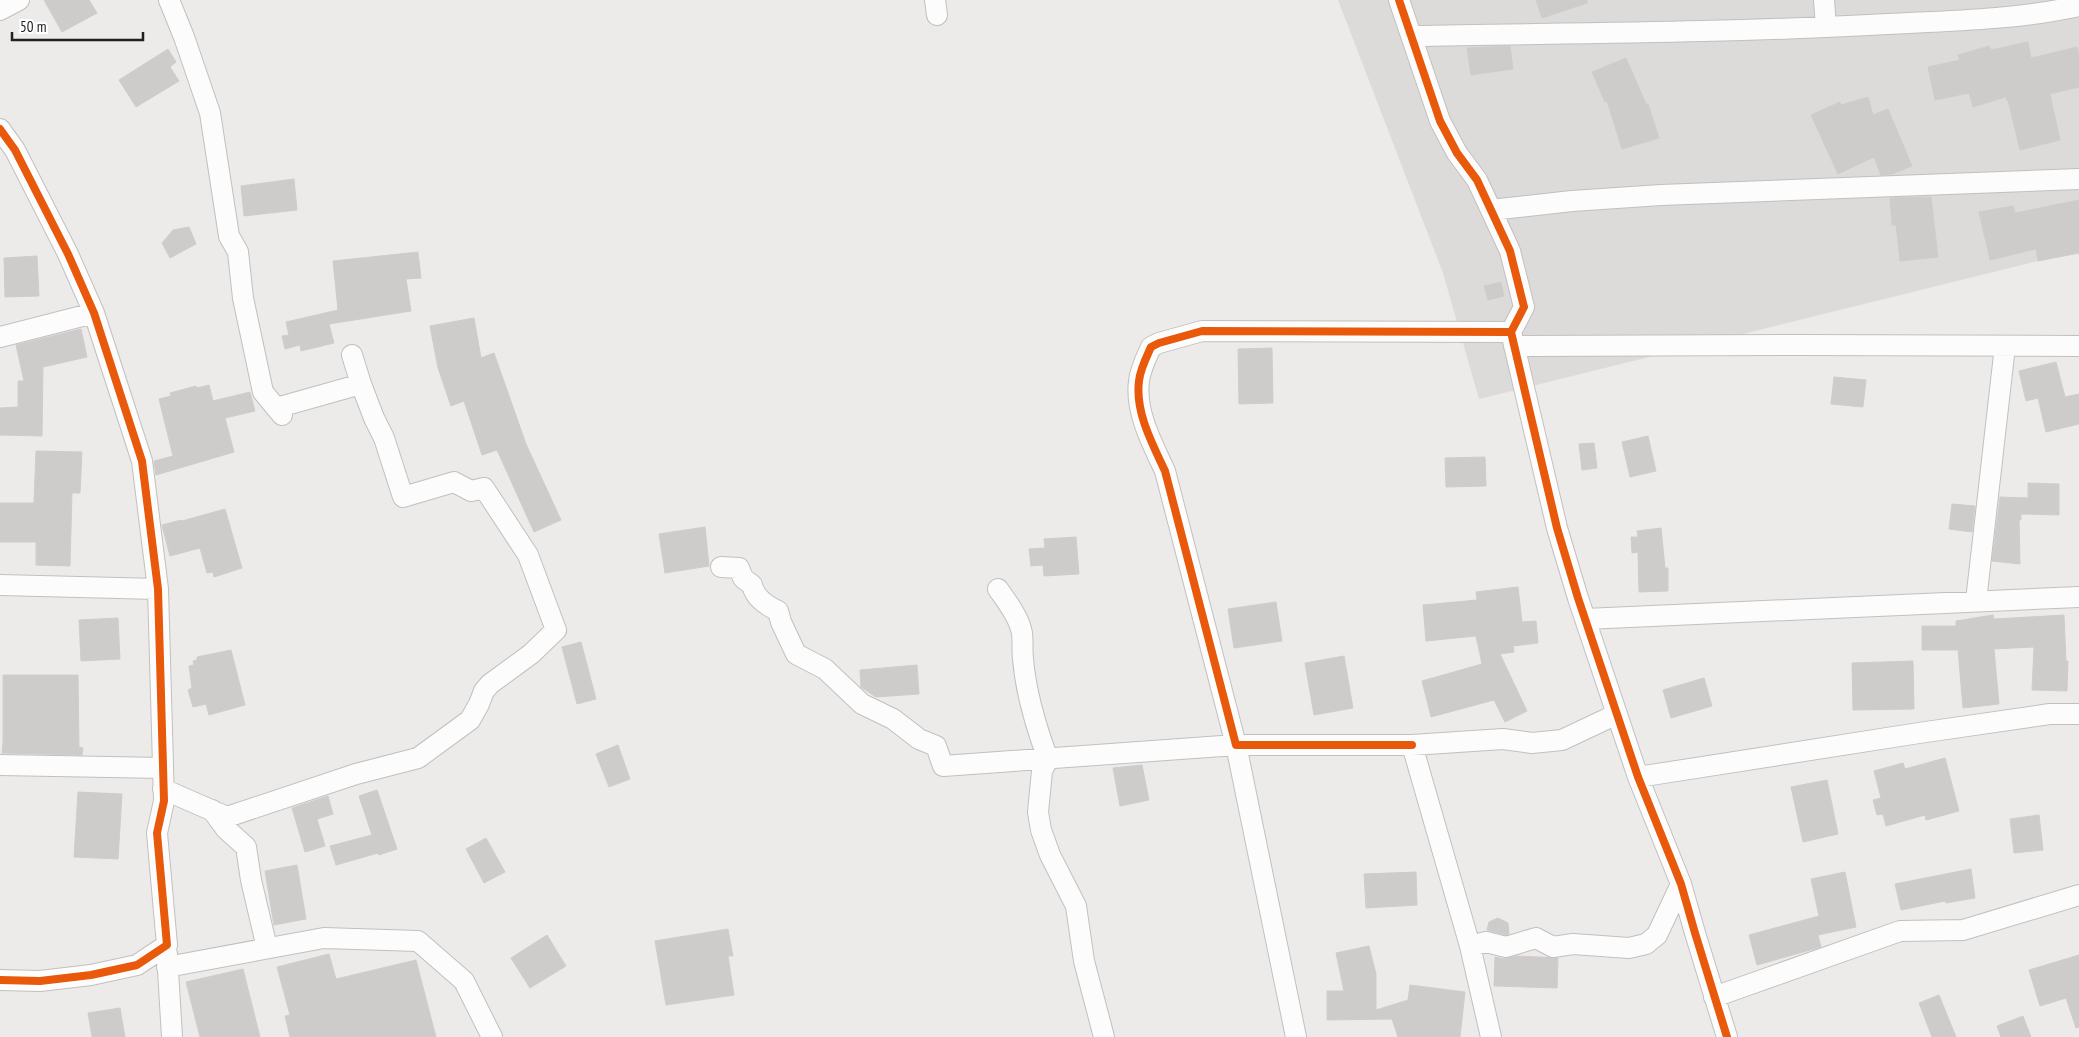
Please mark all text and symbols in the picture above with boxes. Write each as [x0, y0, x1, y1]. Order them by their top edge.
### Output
scale bar [12, 10, 144, 42]
text: 50 m [20, 17, 46, 36]

